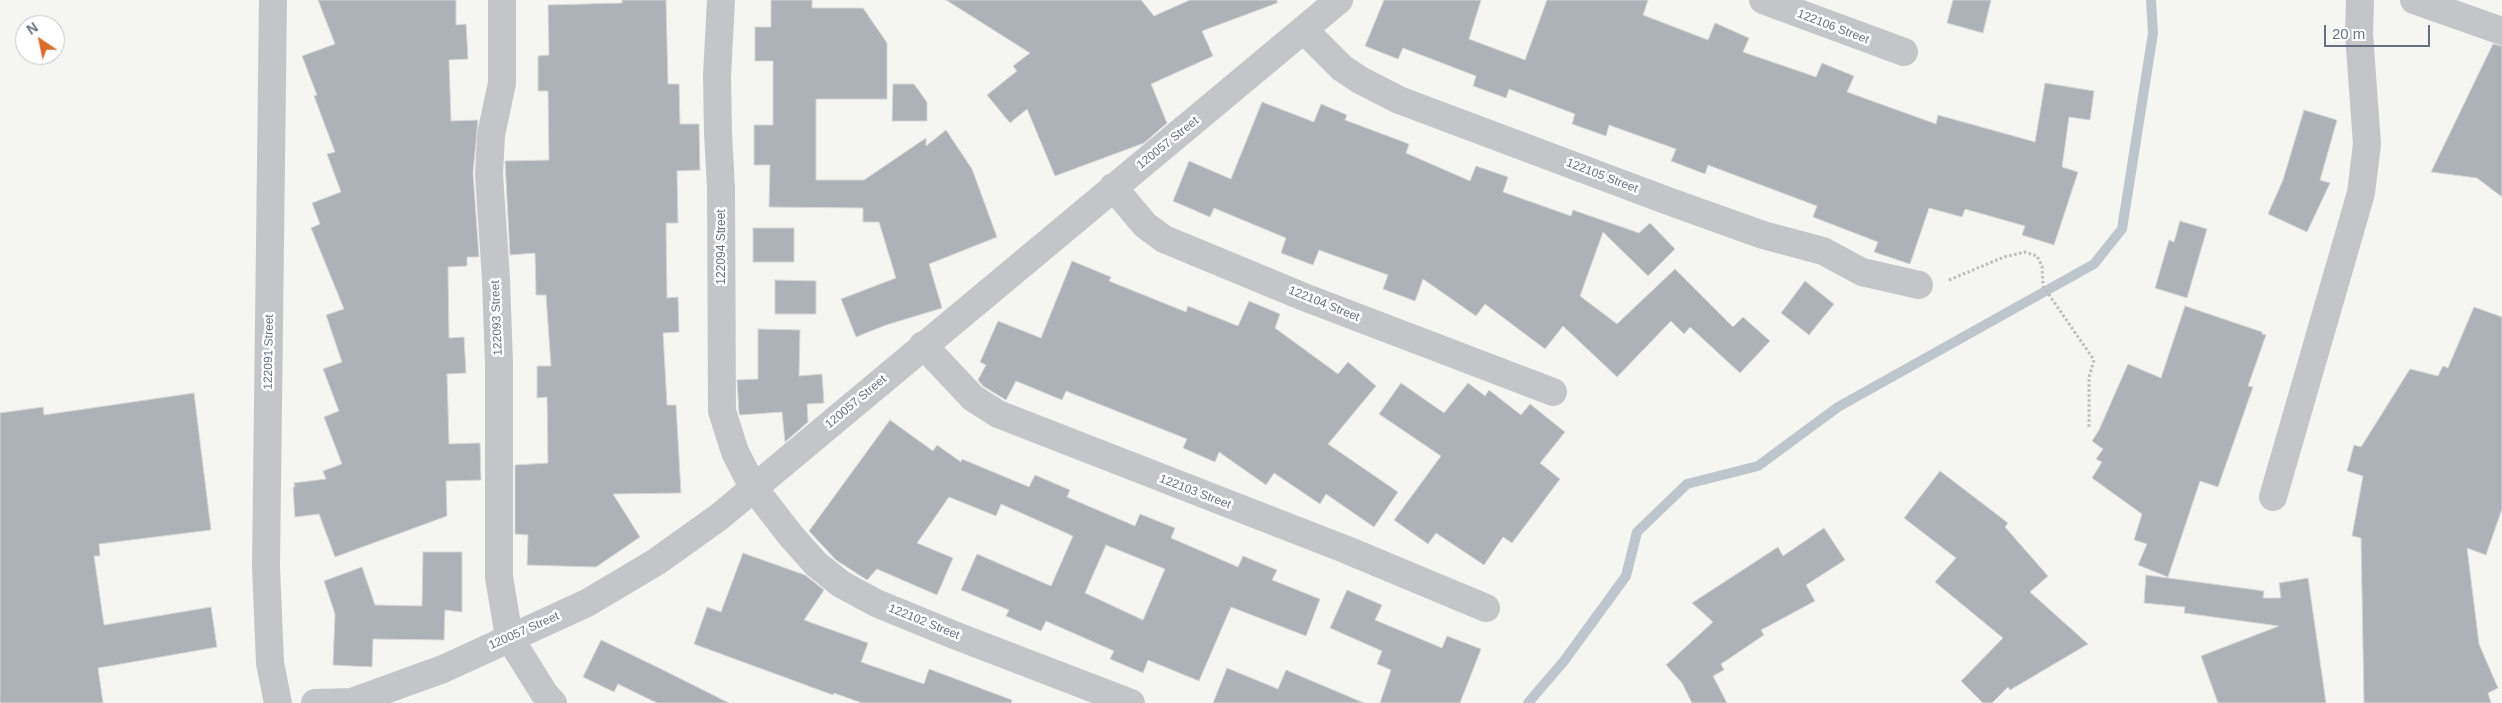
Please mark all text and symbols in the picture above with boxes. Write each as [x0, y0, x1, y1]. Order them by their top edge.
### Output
street label: 122106 Street [1795, 7, 1871, 47]
north arrow [15, 15, 65, 65]
scale bar [2327, 15, 2433, 47]
text: N [24, 19, 41, 38]
text: 20 m [2332, 25, 2365, 42]
street label: 120057 Street [1134, 114, 1202, 172]
street label: 122105 Street [1564, 156, 1640, 196]
street label: 122094 Street [715, 209, 729, 285]
street label: 122093 Street [488, 280, 506, 356]
street label: 122104 Street [1286, 283, 1362, 325]
street label: 122091 Street [261, 314, 277, 390]
street label: 120057 Street [822, 372, 890, 432]
street label: 122103 Street [1157, 472, 1233, 512]
street label: 122102 Street [886, 601, 962, 643]
street label: 120057 Street [487, 609, 561, 653]

